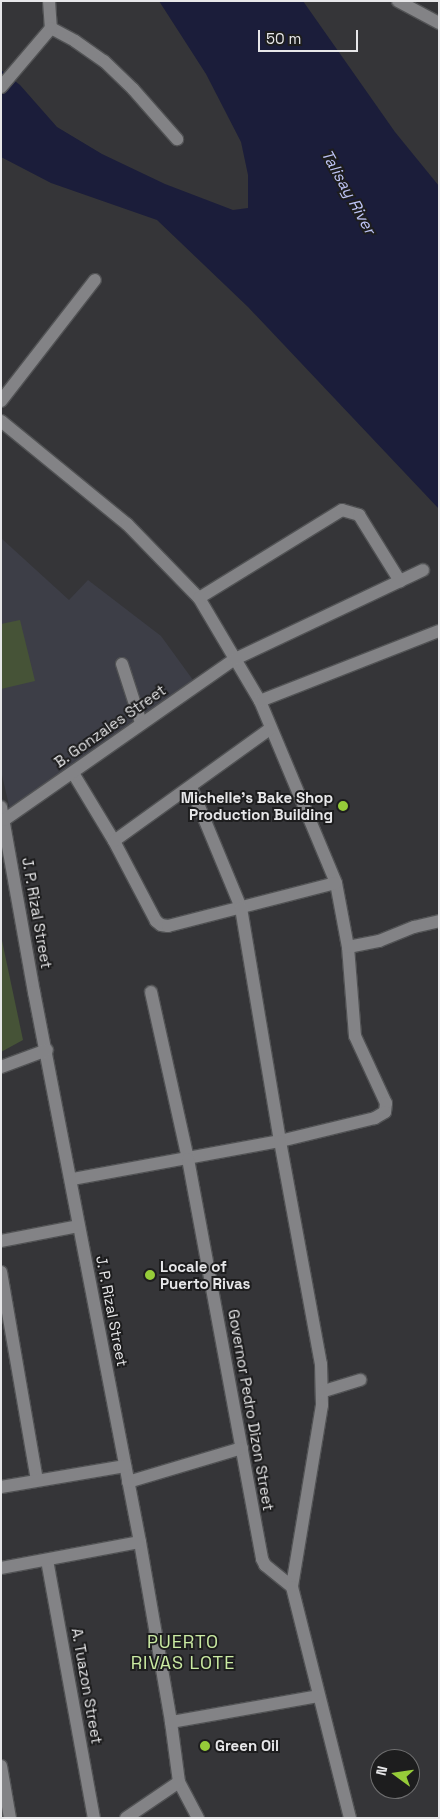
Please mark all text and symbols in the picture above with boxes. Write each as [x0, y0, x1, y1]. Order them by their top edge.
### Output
scale bar [260, 20, 360, 52]
text: 50 m [266, 29, 301, 48]
water label: Talisay River [317, 146, 379, 238]
street label: B. Gonzales Street [51, 681, 169, 771]
place label: Michelle's Bake Shop Production Building [181, 788, 333, 823]
marker: Michelle's Bake Shop Production Building [337, 800, 349, 812]
street label: J. P. Rizal Street [18, 855, 56, 971]
street label: J. P. Rizal Street [92, 1253, 132, 1369]
place label: Locale of Puerto Rivas [160, 1257, 250, 1292]
marker: Locale of Puerto Rivas [144, 1269, 156, 1281]
street label: Governor Pedro Dizon Street [224, 1308, 278, 1512]
street label: A. Tuazon Street [68, 1626, 106, 1746]
district label: PUERTO RIVAS LOTE [129, 1632, 237, 1675]
place label: Green Oil [215, 1737, 279, 1755]
marker: Green Oil [199, 1740, 211, 1752]
north arrow [370, 1749, 420, 1799]
text: N [372, 1764, 391, 1777]

